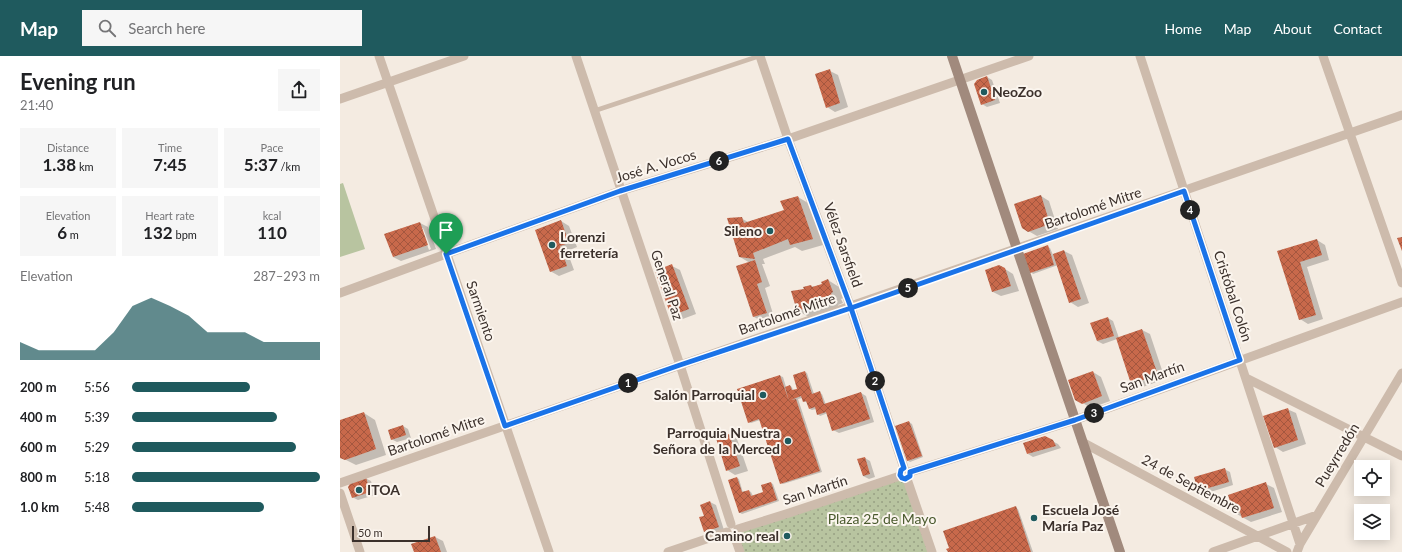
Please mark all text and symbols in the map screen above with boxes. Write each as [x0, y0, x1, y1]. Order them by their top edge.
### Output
search box [82, 10, 362, 46]
text: Map [20, 17, 58, 40]
icon: search [96, 17, 118, 39]
text: Search here [128, 19, 206, 37]
text: Home [1164, 20, 1202, 37]
text: Map [1224, 20, 1251, 37]
text: About [1273, 20, 1311, 37]
text: Contact [1333, 20, 1382, 37]
text: Evening run [20, 68, 136, 95]
button: share [278, 69, 320, 111]
place label: NeoZoo [992, 83, 1042, 100]
marker: NeoZoo [979, 87, 989, 97]
text: 21:40 [20, 97, 53, 113]
text: Distance [47, 141, 89, 154]
text: Time [158, 141, 182, 154]
text: Pace [261, 141, 283, 154]
street label: José A. Vocos [614, 145, 698, 186]
pin: 6 [709, 151, 729, 171]
text: 1.38 [42, 154, 76, 175]
text: 7:45 [153, 154, 187, 175]
text: 5:37 [244, 154, 278, 175]
text: 6 [716, 154, 722, 167]
text: km [76, 160, 94, 173]
text: /km [278, 160, 300, 173]
street label: Bartolomé Mitre [1042, 183, 1143, 232]
street label: Vélez Sarsfield [820, 200, 867, 289]
pin: 4 [1180, 200, 1200, 220]
text: 4 [1187, 203, 1193, 216]
text: Elevation [46, 209, 90, 222]
text: Heart rate [145, 209, 195, 222]
text: kcal [263, 209, 281, 222]
pin [429, 213, 463, 254]
icon: arrive [435, 219, 457, 241]
text: 6 [57, 222, 67, 243]
text: 132 [143, 222, 173, 243]
text: 110 [257, 222, 287, 243]
place label: Sileno [724, 222, 762, 239]
marker: Sileno [765, 226, 775, 236]
text: m [67, 228, 79, 241]
text: bpm [173, 228, 197, 241]
place label: Lorenzi ferretería [560, 228, 618, 261]
marker: Lorenzi ferretería [547, 240, 557, 250]
street label: General Paz [648, 248, 687, 322]
street label: Cristóbal Colón [1211, 248, 1256, 343]
text: Elevation [20, 268, 73, 284]
text: 287–293 m [253, 268, 320, 284]
pin: 5 [898, 278, 918, 298]
street label: Sarmiento [463, 279, 500, 343]
text: 5 [905, 281, 911, 294]
street label: Bartolomé Mitre [736, 289, 837, 338]
street label: San Martín [1117, 357, 1186, 396]
pin: 2 [865, 371, 885, 391]
pin: 1 [618, 373, 638, 393]
text: 2 [872, 374, 878, 387]
text: 1 [625, 376, 631, 389]
text: 200 m [20, 379, 57, 395]
text: 5:56 [84, 379, 110, 395]
place label: Salón Parroquial [654, 386, 755, 403]
marker: Salón Parroquial [758, 390, 768, 400]
pin: 3 [1084, 403, 1104, 423]
text: 3 [1091, 406, 1097, 419]
text: 400 m [20, 409, 57, 425]
text: 5:39 [84, 409, 110, 425]
street label: Bartolomé Mitre [385, 410, 486, 459]
street label: Pueyrredón [1311, 420, 1362, 490]
place label: Parroquia Nuestra Señora de la Merced [653, 424, 780, 457]
marker: Parroquia Nuestra Señora de la Merced [783, 436, 793, 446]
text: 600 m [20, 439, 57, 455]
text: 5:29 [84, 439, 110, 455]
street label: 24 de Septiembre [1139, 450, 1243, 517]
map controls [1354, 460, 1390, 540]
button: locate [1354, 460, 1390, 496]
text: 800 m [20, 469, 57, 485]
text: 5:18 [84, 469, 110, 485]
street label: San Martín [780, 471, 849, 508]
place label: ITOA [367, 481, 400, 498]
marker: ITOA [354, 485, 364, 495]
text: 1.0 km [20, 499, 59, 515]
text: 5:48 [84, 499, 110, 515]
place label: Escuela José María Paz [1042, 501, 1120, 534]
button: layers [1354, 504, 1390, 540]
park label: Plaza 25 de Mayo [828, 510, 936, 527]
marker: Escuela José María Paz [1029, 513, 1039, 523]
scale bar [352, 524, 430, 543]
text: 50 m [358, 526, 383, 539]
place label: Camino real [705, 527, 779, 544]
marker: Camino real [782, 531, 792, 541]

